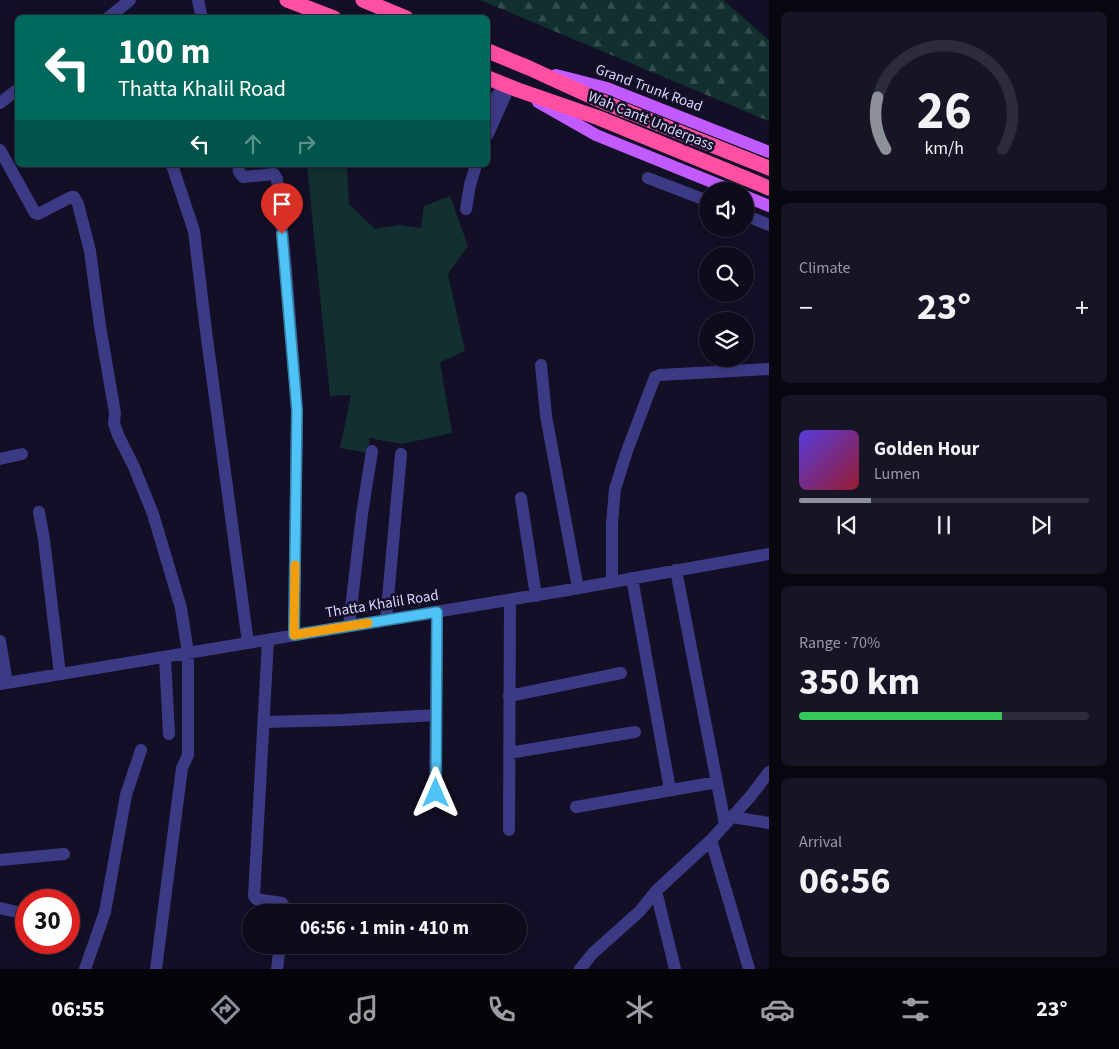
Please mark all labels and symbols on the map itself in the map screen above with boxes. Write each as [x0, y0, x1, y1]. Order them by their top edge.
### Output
street label: Grand Trunk Road [592, 59, 706, 117]
street label: Wah Cantt Underpass [585, 86, 717, 156]
pin [261, 183, 303, 234]
street label: Thatta Khalil Road [324, 585, 440, 623]
position arrow [409, 766, 461, 818]
speed limit sign: 30 [15, 889, 80, 954]

